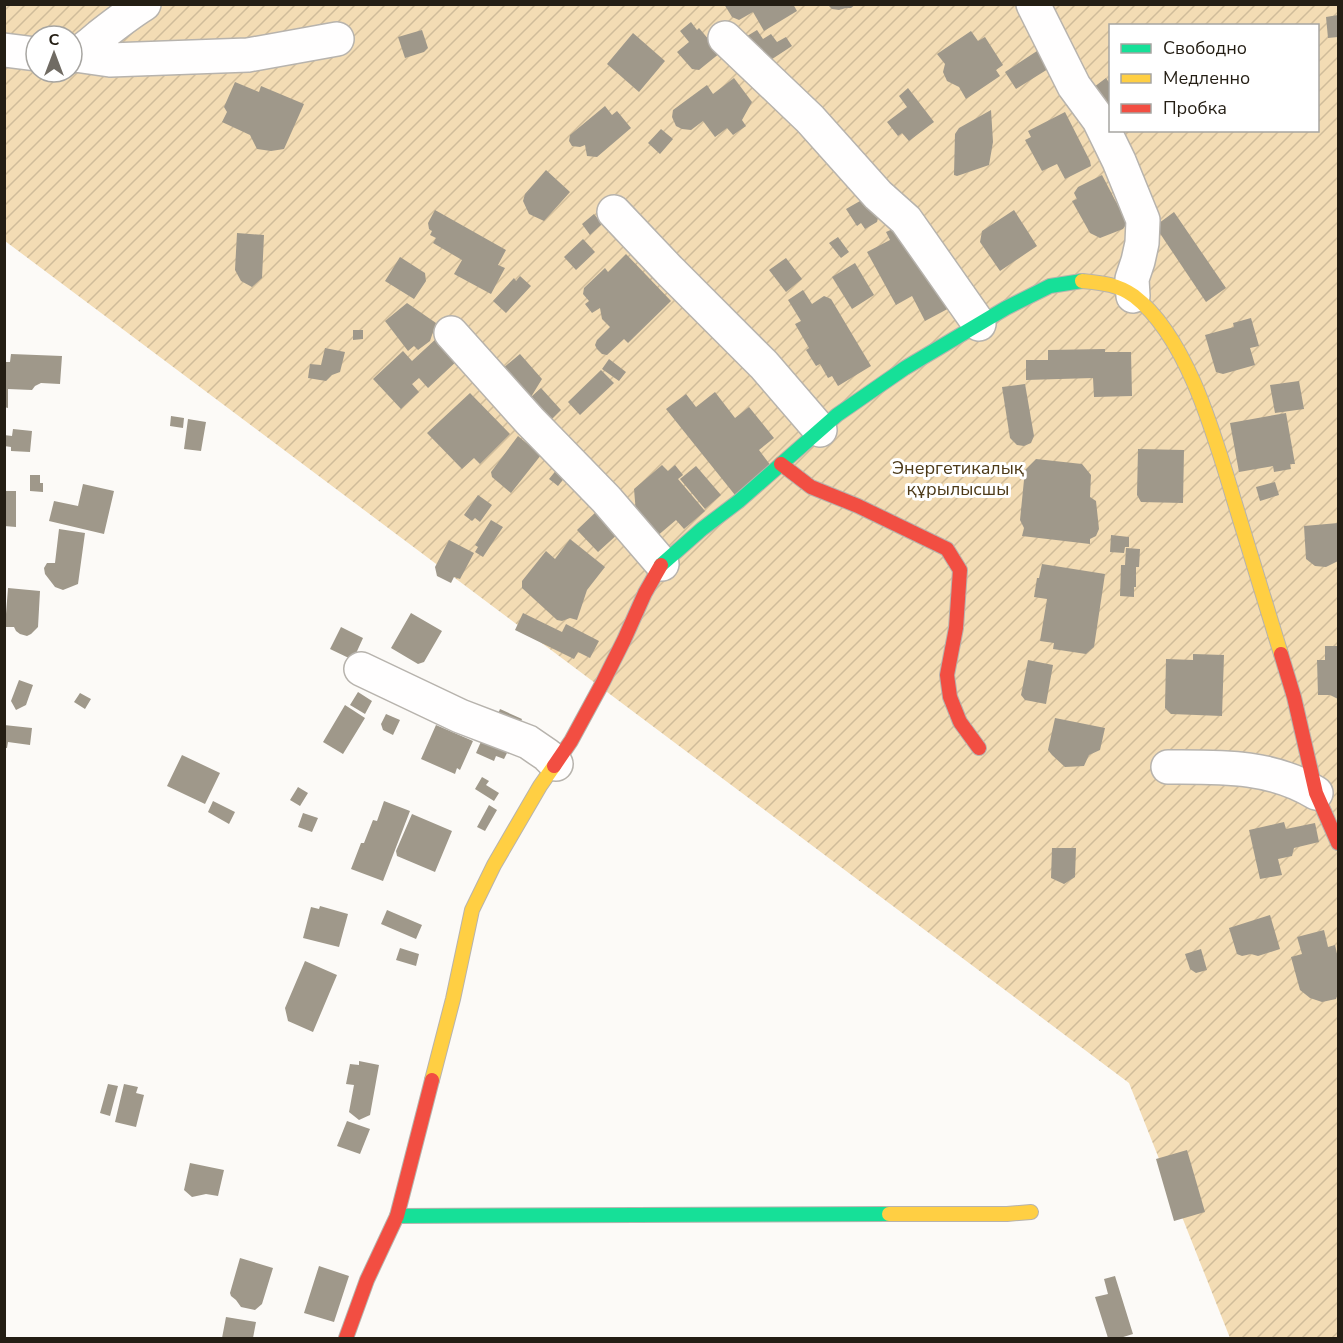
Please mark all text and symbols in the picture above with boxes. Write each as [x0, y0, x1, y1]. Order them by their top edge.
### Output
north arrow [24, 24, 84, 84]
legend [1109, 24, 1319, 132]
text: С [49, 29, 60, 51]
text: Свободно [1163, 36, 1247, 60]
text: Медленно [1163, 66, 1250, 90]
text: Пробка [1163, 96, 1227, 120]
park label: Энергетикалық құрылысшы [892, 456, 1024, 501]

